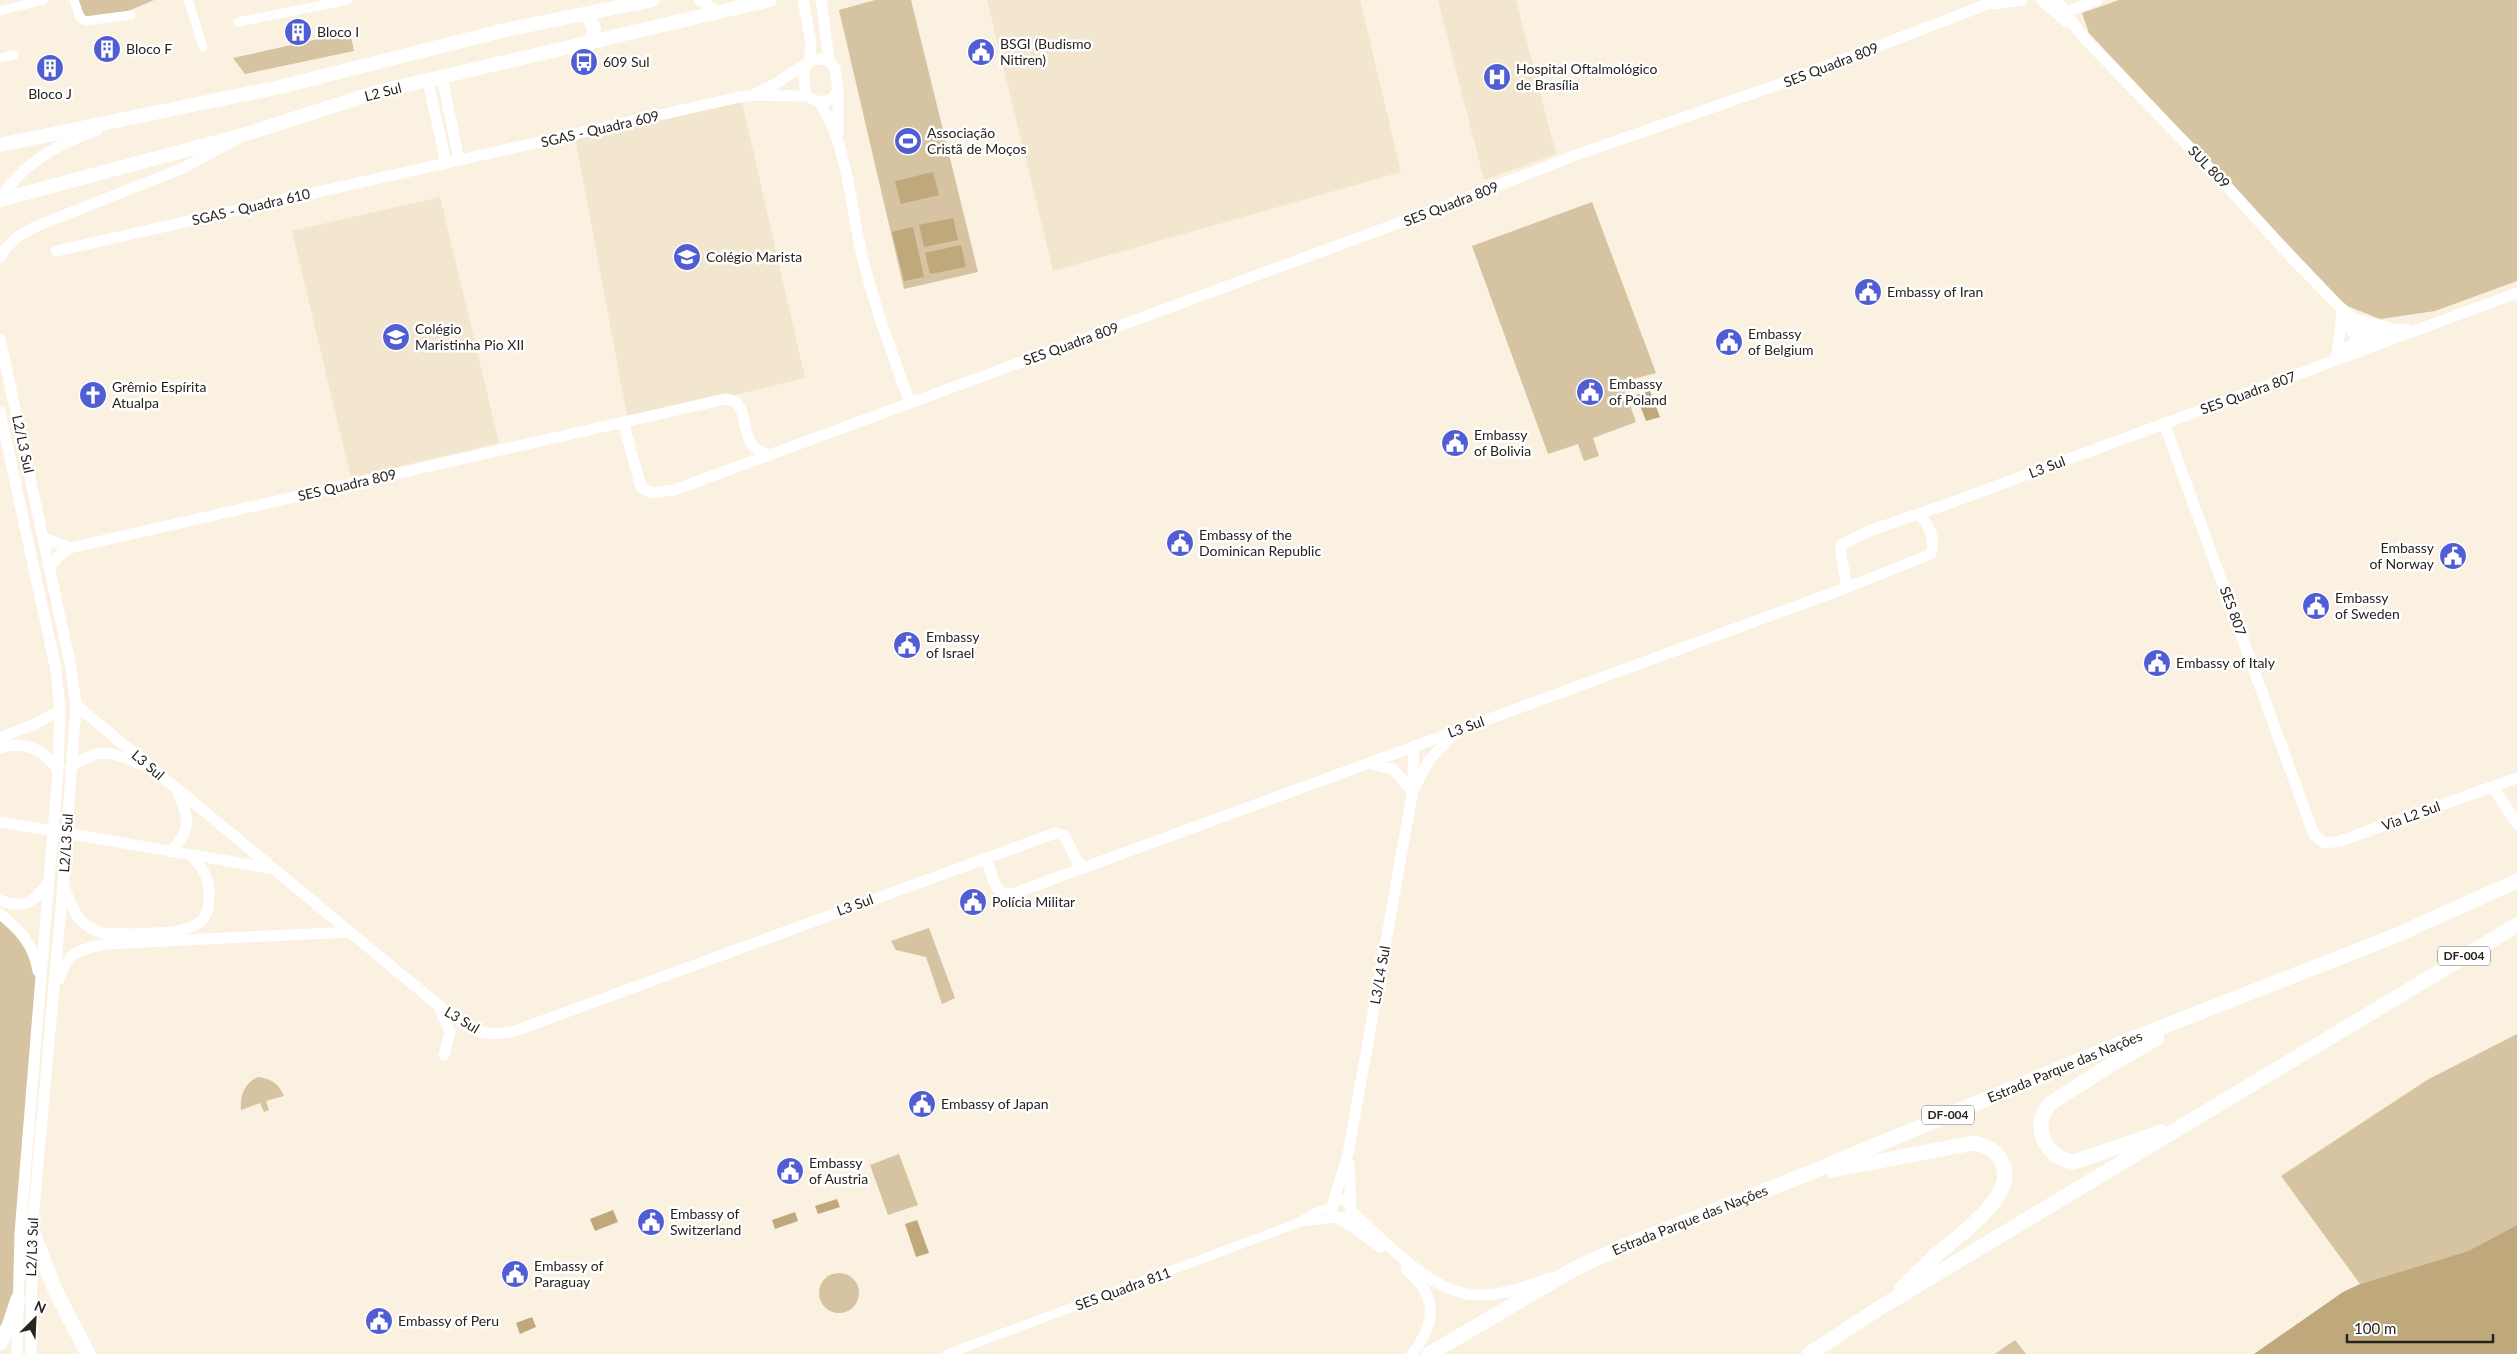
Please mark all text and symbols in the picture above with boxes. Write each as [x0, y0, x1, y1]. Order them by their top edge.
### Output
building icon: Bloco I [283, 17, 313, 47]
place label: Bloco I [317, 23, 359, 40]
building icon: Bloco F [92, 34, 122, 64]
place label: BSGI (Budismo Nitiren) [1000, 35, 1092, 68]
public building icon: BSGI (Budismo Nitiren) [966, 37, 996, 67]
street label: SES Quadra 809 [1781, 39, 1881, 90]
place label: Bloco F [126, 40, 172, 57]
bus stop icon: 609 Sul [569, 47, 599, 77]
building icon: Bloco J [35, 53, 65, 83]
place label: 609 Sul [603, 53, 650, 70]
place label: Hospital Oftalmológico de Brasília [1516, 60, 1657, 93]
hospital icon: Hospital Oftalmológico de Brasília [1482, 62, 1512, 92]
street label: L2 Sul [363, 79, 403, 104]
place label: Bloco J [28, 85, 72, 102]
street label: SGAS - Quadra 609 [539, 107, 661, 150]
place label: Associação Cristã de Moços [927, 124, 1027, 157]
sports icon: Associação Cristã de Moços [893, 126, 923, 156]
street label: SUL 809 [2185, 142, 2234, 191]
street label: SES Quadra 809 [1401, 178, 1501, 229]
street label: SGAS - Quadra 610 [190, 185, 312, 228]
school or university icon: Colégio Marista [672, 242, 702, 272]
place label: Colégio Marista [706, 248, 802, 265]
public building icon: Embassy of Iran [1853, 277, 1883, 307]
place label: Embassy of Iran [1887, 283, 1983, 300]
street label: SES Quadra 809 [1021, 318, 1121, 369]
place label: Colégio Maristinha Pio XII [415, 320, 524, 353]
school or university icon: Colégio Maristinha Pio XII [381, 322, 411, 352]
place label: Embassy of Belgium [1748, 325, 1814, 358]
public building icon: Embassy of Belgium [1714, 327, 1744, 357]
street label: SES Quadra 807 [2198, 367, 2298, 418]
place label: Embassy of Poland [1609, 375, 1667, 408]
public building icon: Embassy of Poland [1575, 377, 1605, 407]
place label: Grêmio Espírita Atualpa [112, 378, 206, 411]
church icon: Grêmio Espírita Atualpa [78, 380, 108, 410]
street label: L2/L3 Sul [9, 413, 38, 475]
place label: Embassy of Bolivia [1474, 426, 1531, 459]
public building icon: Embassy of Bolivia [1440, 428, 1470, 458]
street label: L3 Sul [2026, 452, 2067, 481]
street label: SES Quadra 809 [296, 465, 398, 504]
place label: Embassy of the Dominican Republic [1199, 526, 1321, 559]
public building icon: Embassy of the Dominican Republic [1165, 528, 1195, 558]
place label: Embassy of Norway [2370, 539, 2435, 572]
public building icon: Embassy of Norway [2438, 541, 2468, 571]
street label: SES 807 [2217, 584, 2250, 638]
place label: Embassy of Sweden [2335, 589, 2400, 622]
public building icon: Embassy of Sweden [2301, 591, 2331, 621]
place label: Embassy of Israel [926, 628, 980, 661]
public building icon: Embassy of Israel [892, 630, 922, 660]
public building icon: Embassy of Italy [2142, 648, 2172, 678]
place label: Embassy of Italy [2176, 654, 2276, 671]
street label: L3 Sul [1445, 712, 1486, 741]
street label: L3 Sul [129, 746, 168, 783]
street label: Via L2 Sul [2379, 797, 2442, 834]
street label: L2/L3 Sul [55, 813, 76, 873]
public building icon: Polícia Militar [958, 887, 988, 917]
street label: L3 Sul [834, 890, 875, 919]
place label: Polícia Militar [992, 893, 1075, 910]
street label: L3/L4 Sul [1366, 944, 1393, 1005]
road number: DF-004 [2438, 946, 2490, 966]
street label: L3 Sul [442, 1003, 483, 1037]
street label: Estrada Parque das Nações [1985, 1027, 2145, 1106]
public building icon: Embassy of Japan [907, 1089, 937, 1119]
place label: Embassy of Japan [941, 1095, 1048, 1112]
road number: DF-004 [1922, 1106, 1974, 1124]
place label: Embassy of Austria [809, 1154, 868, 1187]
public building icon: Embassy of Austria [775, 1156, 805, 1186]
street label: Estrada Parque das Nações [1609, 1181, 1770, 1258]
place label: Embassy of Switzerland [670, 1205, 741, 1238]
public building icon: Embassy of Switzerland [636, 1207, 666, 1237]
street label: L2/L3 Sul [22, 1217, 41, 1277]
place label: Embassy of Paraguay [534, 1257, 603, 1290]
public building icon: Embassy of Paraguay [500, 1259, 530, 1289]
street label: SES Quadra 811 [1073, 1263, 1173, 1314]
north arrow [10, 1294, 60, 1344]
text: N [32, 1297, 49, 1317]
public building icon: Embassy of Peru [364, 1306, 394, 1336]
place label: Embassy of Peru [398, 1312, 499, 1329]
scale bar [2347, 1312, 2493, 1344]
text: 100 m [2354, 1319, 2396, 1337]

